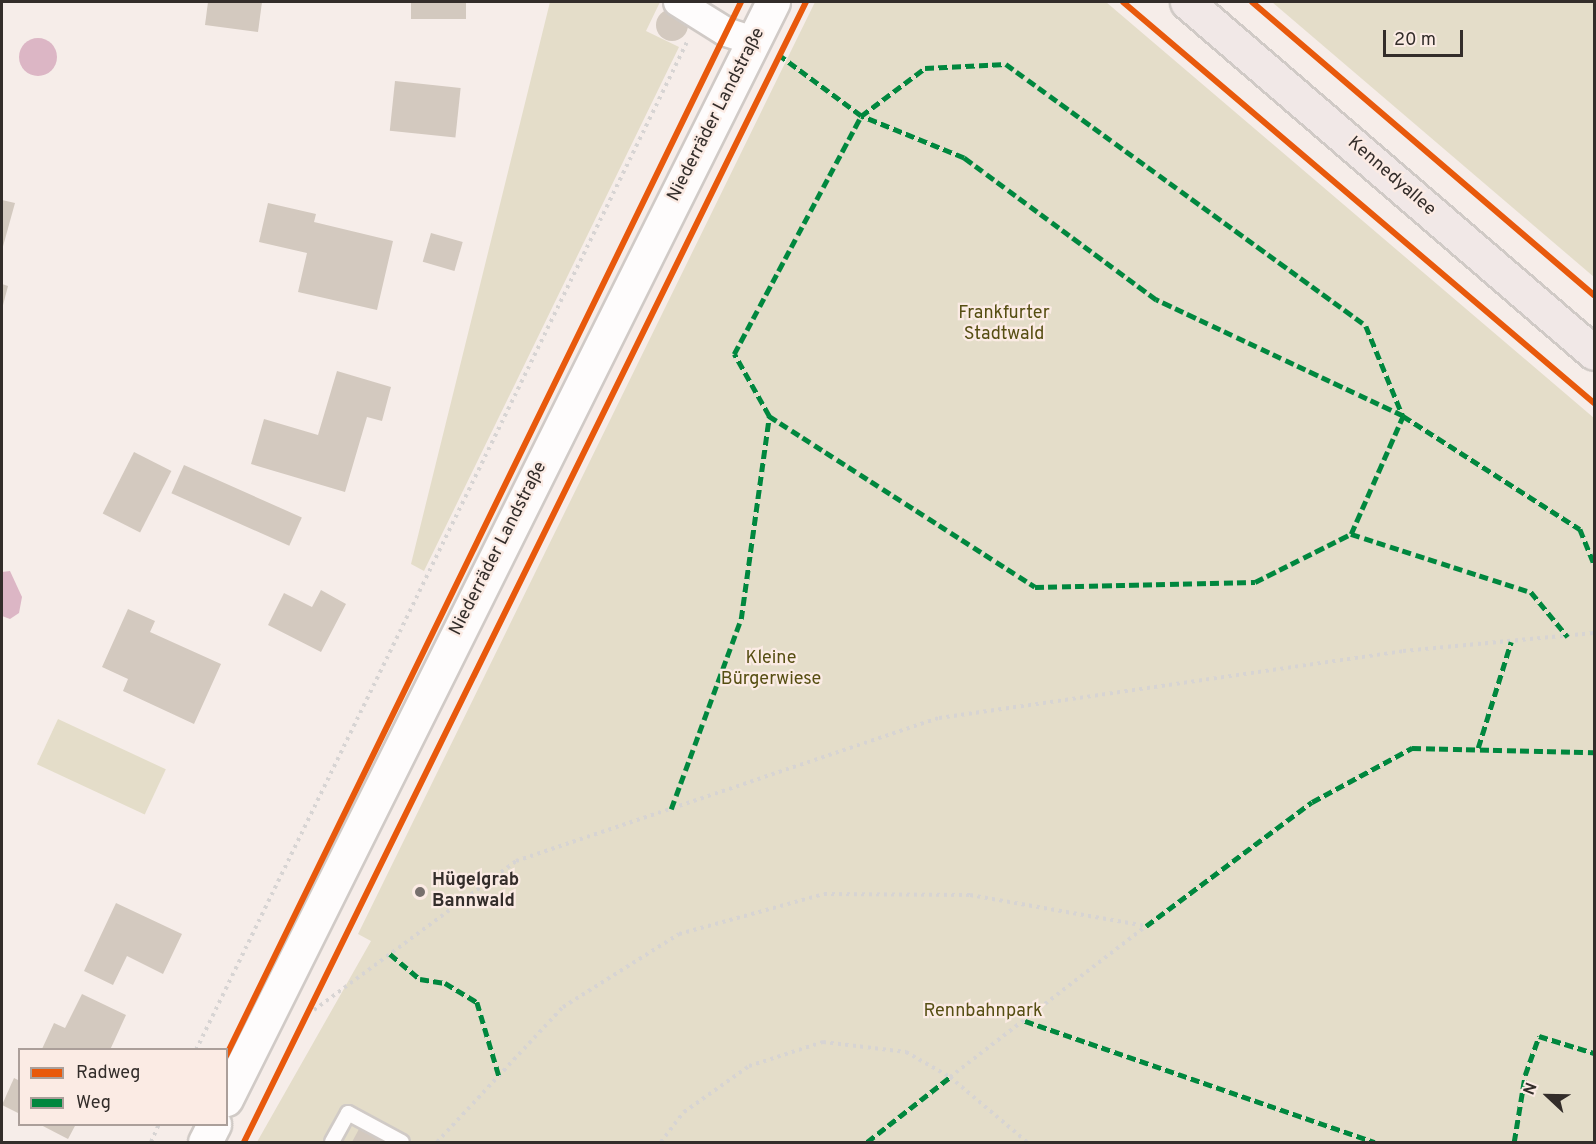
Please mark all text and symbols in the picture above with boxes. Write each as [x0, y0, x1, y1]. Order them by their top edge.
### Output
scale bar [1386, 18, 1466, 56]
street label: Niederräder Landstraße [664, 25, 770, 205]
text: 20 m [1394, 29, 1436, 52]
street label: Kennedyallee [1342, 133, 1440, 221]
park label: Frankfurter Stadtwald [958, 304, 1050, 346]
street label: Niederräder Landstraße [446, 459, 552, 639]
park label: Kleine Bürgerwiese [721, 649, 821, 692]
place label: Hügelgrab Bannwald [432, 871, 519, 914]
marker: Hügelgrab Bannwald [413, 885, 427, 899]
park label: Rennbahnpark [923, 1001, 1043, 1023]
legend [18, 1048, 228, 1126]
text: Radweg [76, 1062, 140, 1085]
north arrow [1518, 1066, 1578, 1126]
text: N [1520, 1080, 1543, 1098]
text: Weg [76, 1092, 111, 1115]

